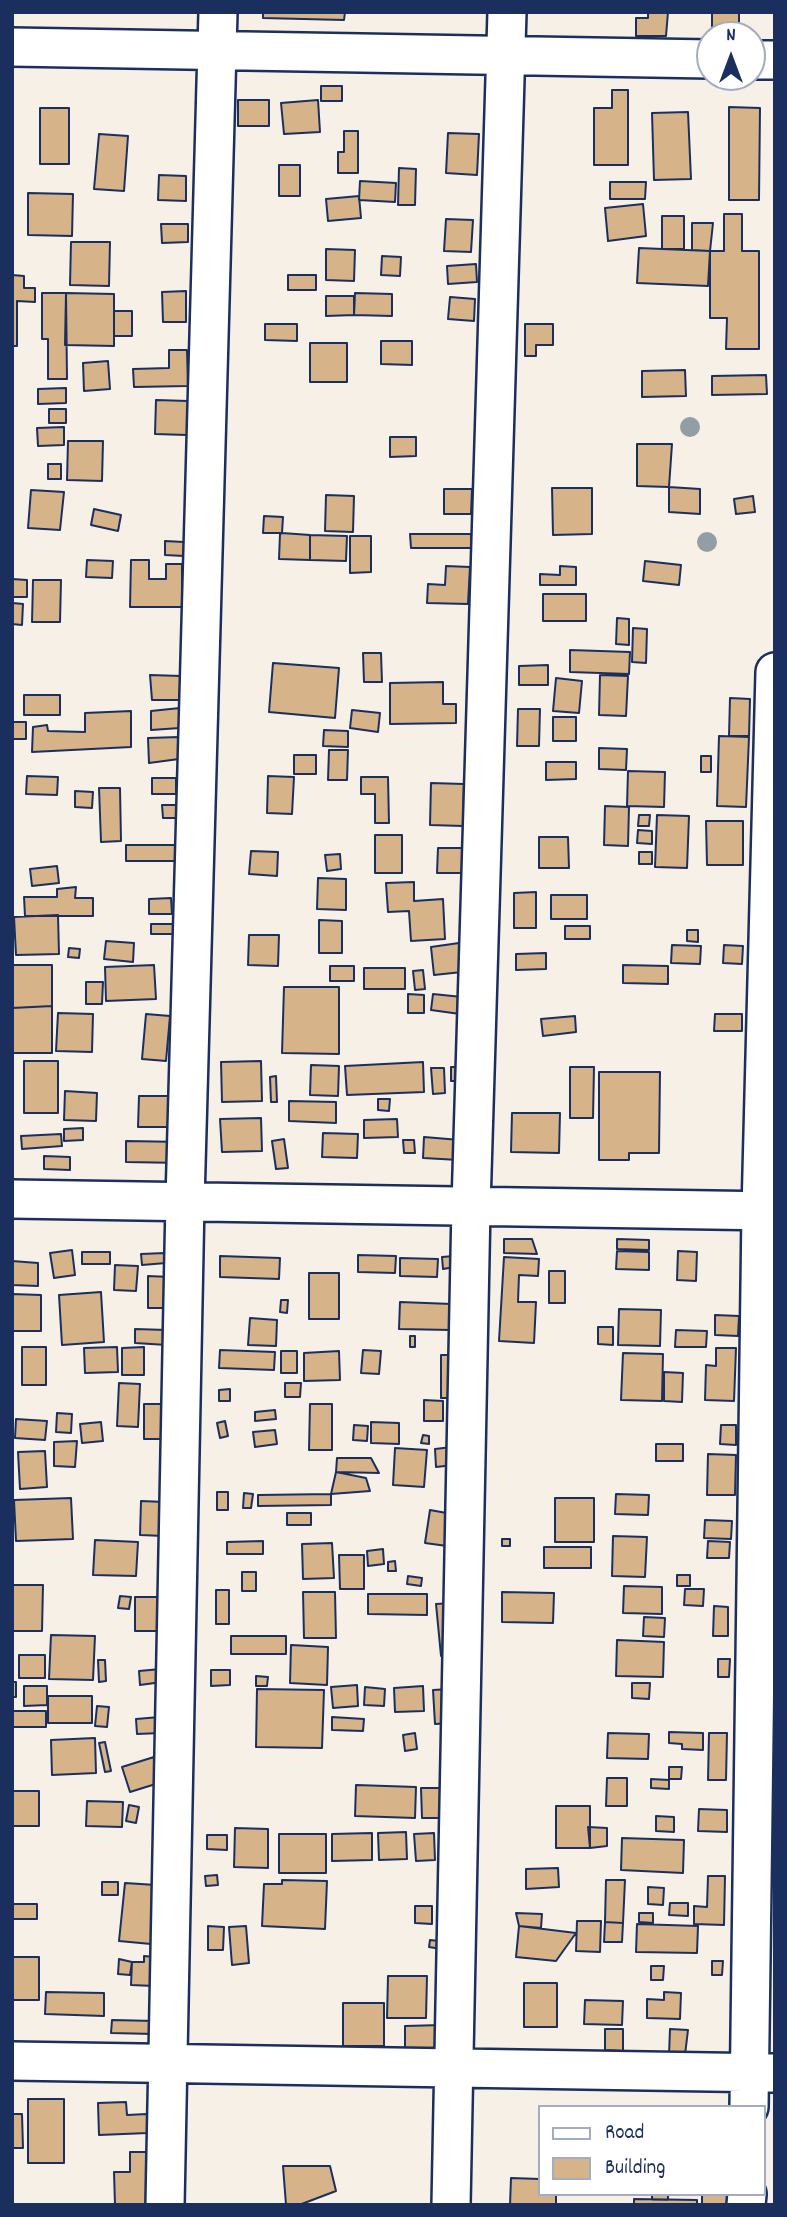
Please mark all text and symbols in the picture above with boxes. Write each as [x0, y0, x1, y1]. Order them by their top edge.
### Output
north arrow [696, 21, 766, 91]
text: N [726, 23, 736, 50]
legend [538, 2105, 766, 2196]
text: Road [605, 2119, 644, 2149]
text: Building [605, 2154, 665, 2184]

